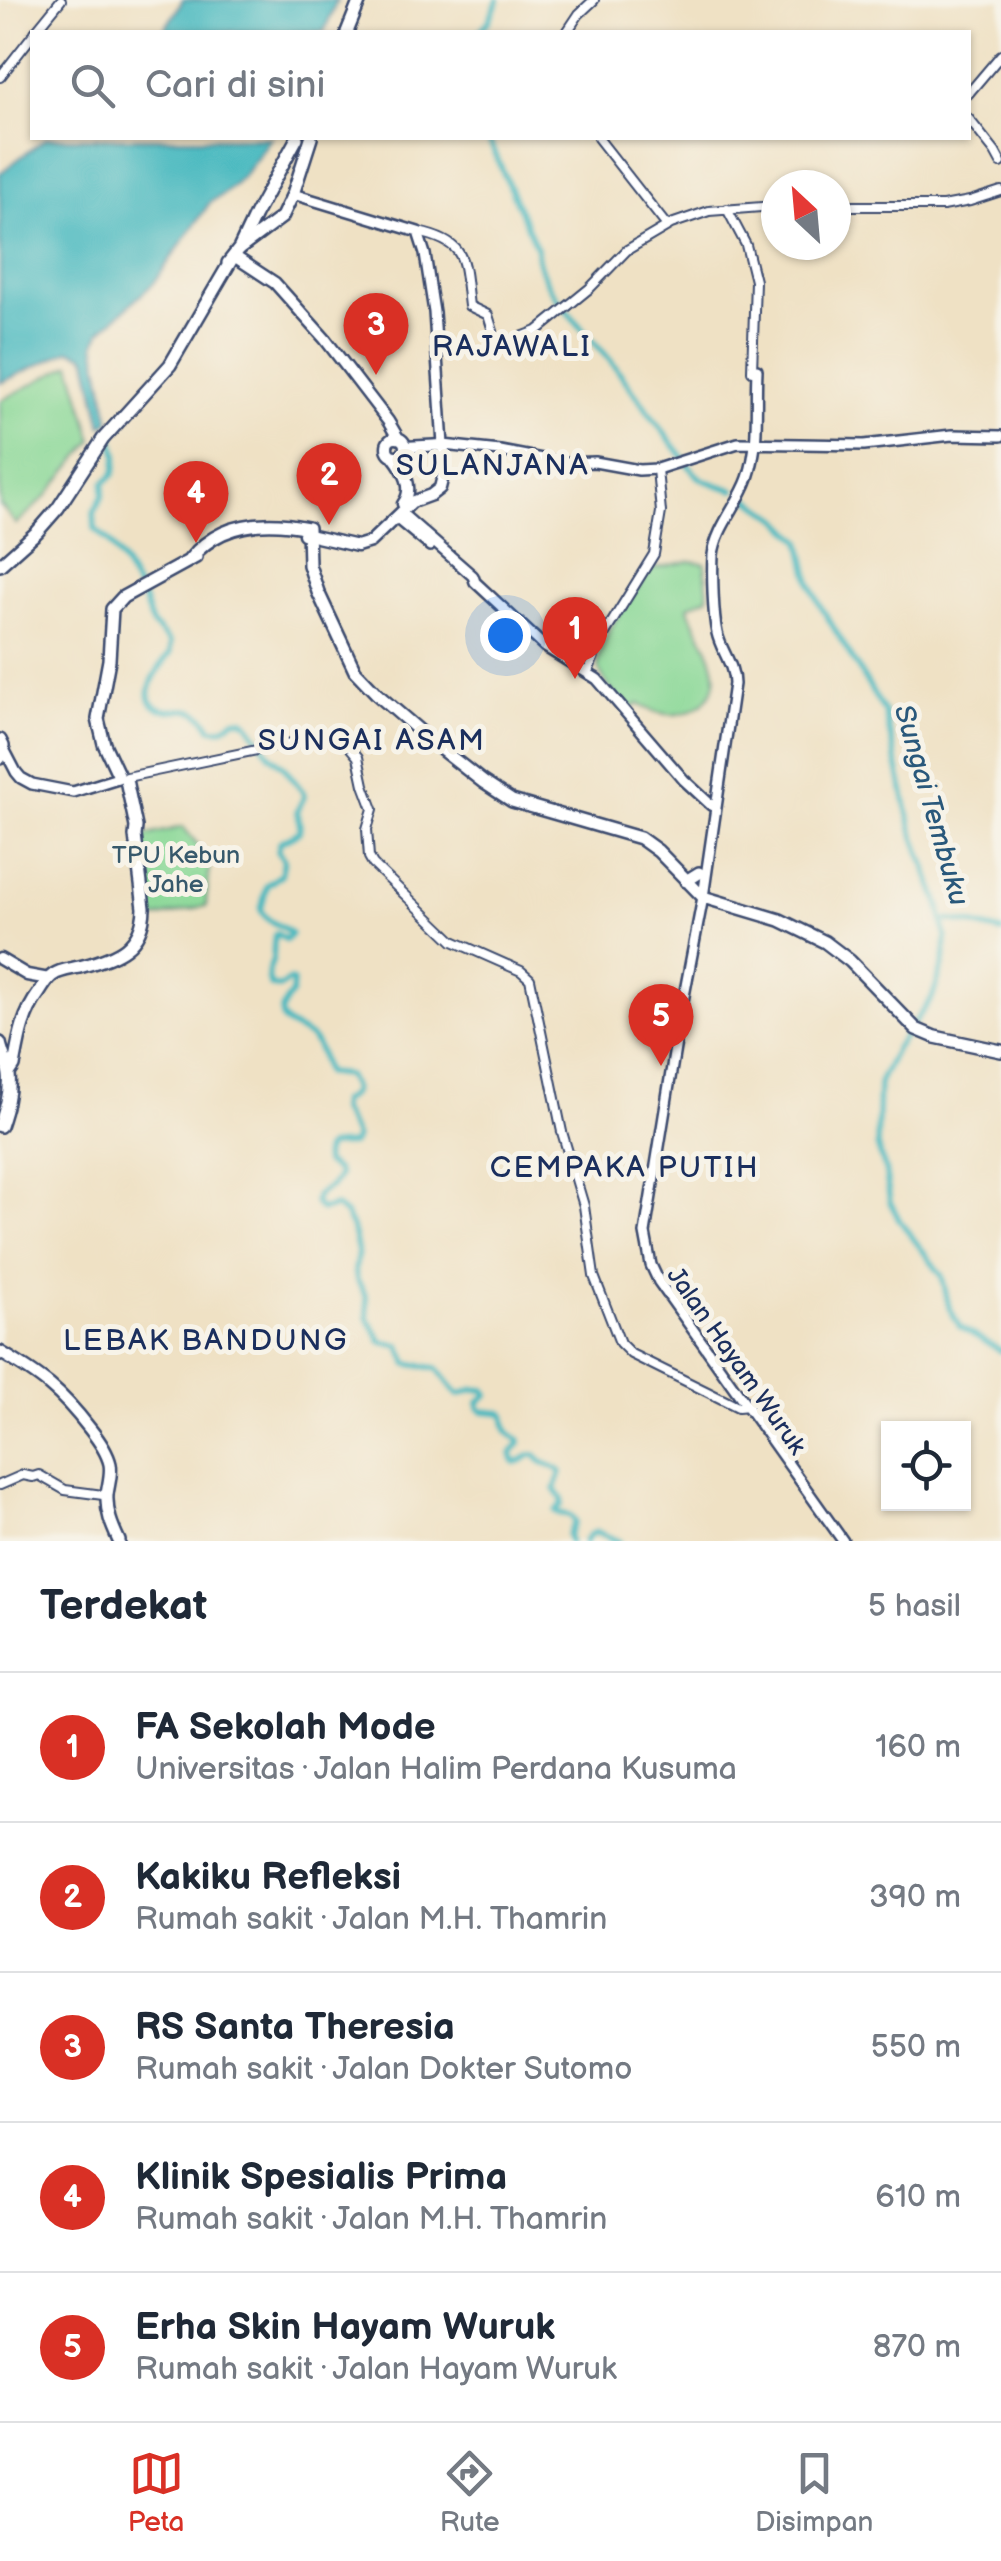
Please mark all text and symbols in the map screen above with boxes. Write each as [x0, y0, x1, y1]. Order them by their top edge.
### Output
search box [30, 30, 971, 140]
icon: search [65, 58, 120, 113]
text: Cari di sini [145, 63, 325, 108]
north arrow [761, 170, 851, 260]
pin: 3 [344, 292, 408, 375]
district label: RAJAWALI [432, 329, 592, 365]
pin: 2 [296, 442, 362, 525]
district label: SULANJANA [396, 448, 590, 484]
pin: 4 [164, 460, 228, 543]
pin: 1 [542, 596, 608, 679]
your location [480, 610, 531, 661]
water label: Sungai Tembuku [887, 701, 976, 909]
district label: SUNGAI ASAM [258, 723, 486, 759]
park label: TPU Kebun Jahe [112, 840, 240, 900]
pin: 5 [628, 984, 694, 1066]
district label: CEMPAKA PUTIH [490, 1150, 760, 1186]
street label: Jalan Hayam Wuruk [660, 1261, 813, 1461]
district label: LEBAK BANDUNG [63, 1323, 349, 1359]
map controls [881, 1421, 971, 1511]
button: locate [881, 1421, 971, 1511]
text: Terdekat [40, 1581, 207, 1632]
text: 5 hasil [868, 1587, 961, 1626]
text: FA Sekolah Mode [135, 1705, 436, 1750]
text: 1 [66, 1728, 79, 1767]
text: 160 m [875, 1728, 961, 1767]
text: Universitas · Jalan Halim Perdana Kusuma [135, 1750, 737, 1789]
text: Kakiku Refleksi [135, 1855, 401, 1900]
text: 2 [63, 1878, 82, 1917]
text: 390 m [869, 1878, 961, 1917]
text: Rumah sakit · Jalan M.H. Thamrin [135, 1900, 607, 1939]
text: RS Santa Theresia [135, 2005, 455, 2050]
text: 3 [63, 2028, 82, 2067]
text: 550 m [870, 2028, 961, 2067]
text: Rumah sakit · Jalan Dokter Sutomo [135, 2050, 632, 2089]
text: Klinik Spesialis Prima [135, 2155, 507, 2200]
text: 4 [63, 2178, 82, 2217]
text: 610 m [875, 2178, 961, 2217]
text: Rumah sakit · Jalan M.H. Thamrin [135, 2200, 607, 2239]
text: Erha Skin Hayam Wuruk [135, 2305, 555, 2350]
text: 5 [63, 2328, 82, 2367]
text: 870 m [873, 2328, 961, 2367]
text: Rumah sakit · Jalan Hayam Wuruk [135, 2350, 617, 2389]
tab: Peta [128, 2446, 184, 2539]
tab: Rute [440, 2446, 500, 2539]
tab: Disimpan [755, 2446, 873, 2539]

